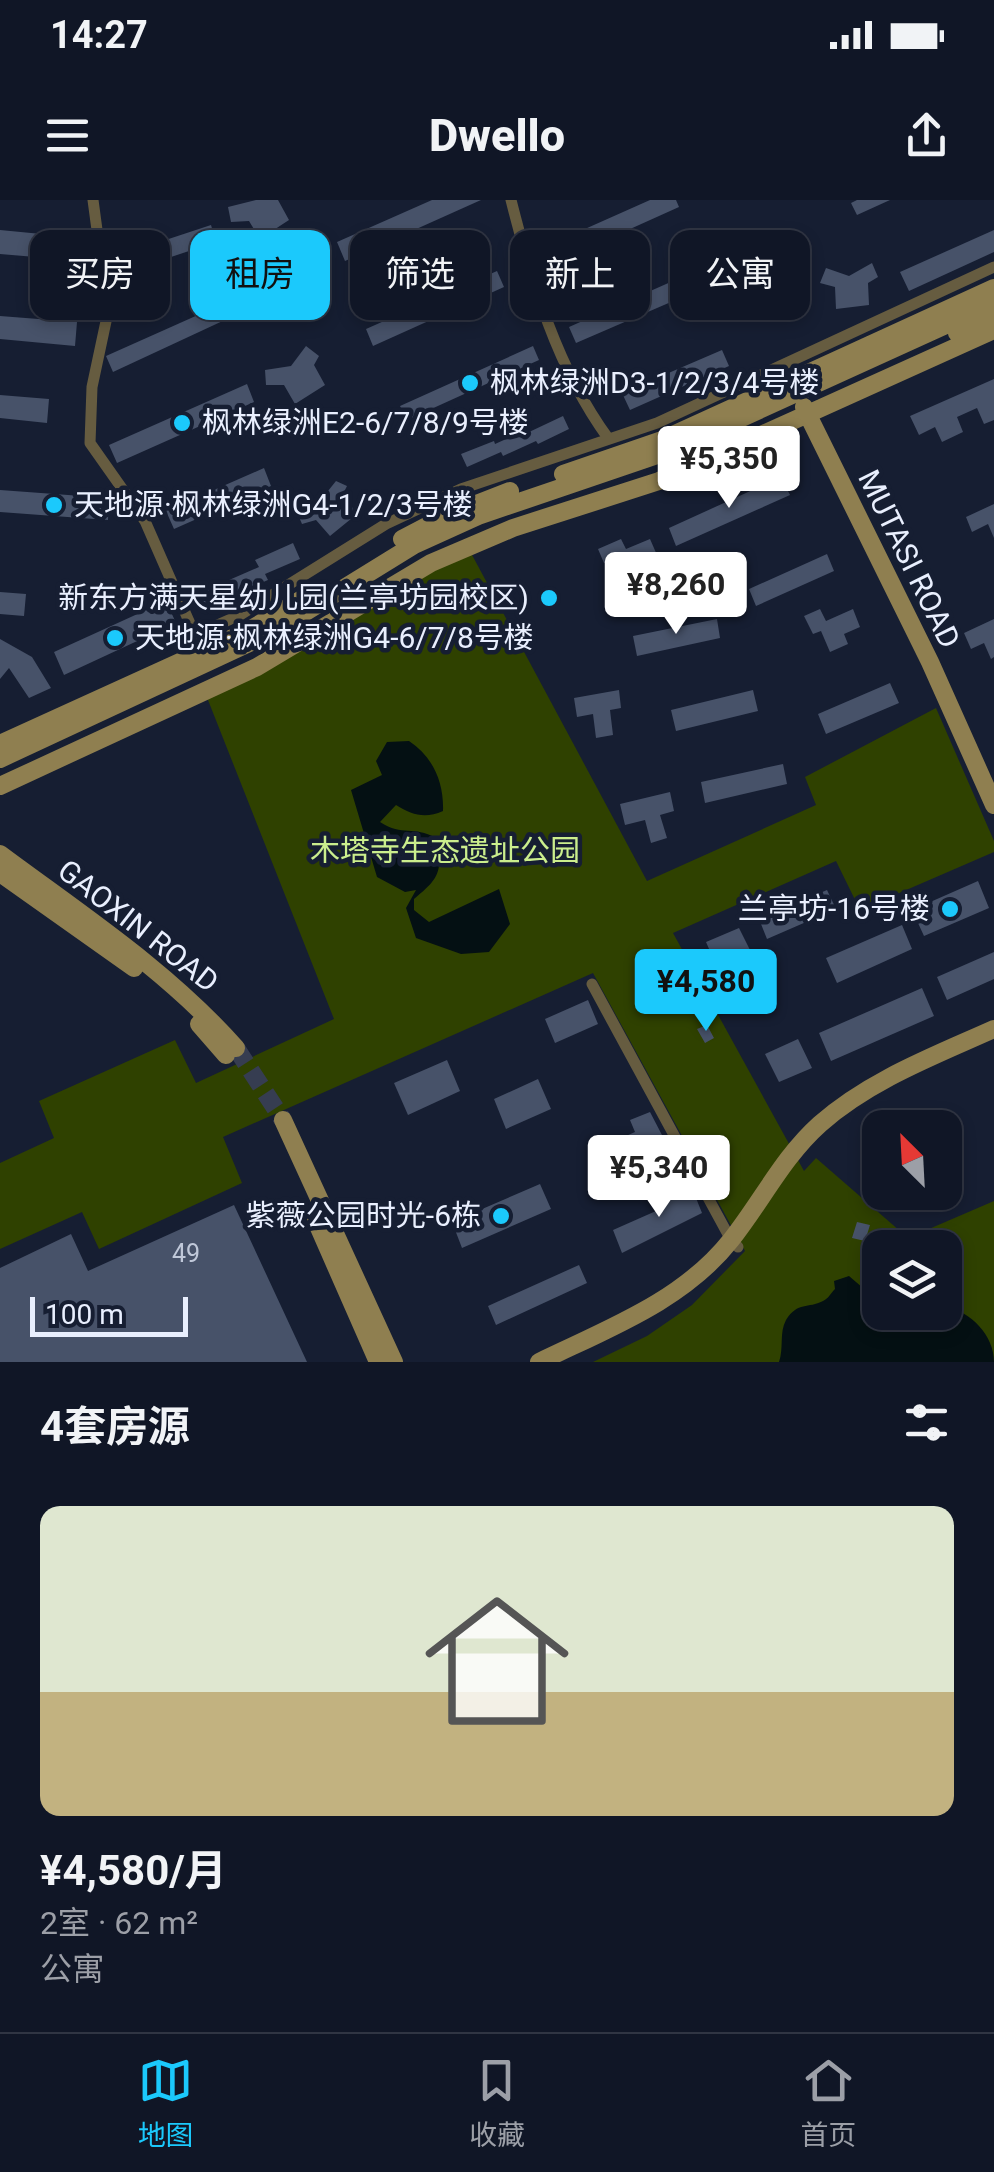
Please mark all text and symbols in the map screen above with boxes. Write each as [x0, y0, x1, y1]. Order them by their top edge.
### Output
text: 14:27 [50, 13, 148, 57]
icon: menu [40, 108, 95, 163]
icon: share [899, 108, 954, 163]
text: Dwello [429, 109, 565, 162]
chip: 买房 [30, 230, 170, 320]
chip: 租房 [190, 230, 330, 320]
chip: 筛选 [350, 230, 490, 320]
chip: 新上 [510, 230, 650, 320]
chip: 公寓 [670, 230, 810, 320]
place label: 枫林绿洲D3-1/2/3/4号楼 [490, 365, 819, 400]
marker: 枫林绿洲D3-1/2/3/4号楼 [459, 372, 481, 394]
place label: 枫林绿洲E2-6/7/8/9号楼 [202, 405, 529, 440]
marker: 枫林绿洲E2-6/7/8/9号楼 [171, 412, 193, 434]
pin: ¥5,350 [648, 426, 810, 511]
text: ¥5,350 [680, 439, 778, 477]
street label: MUTASI ROAD [851, 464, 968, 653]
place label: 天地源·枫林绿洲G4-1/2/3号楼 [74, 487, 473, 522]
marker: 天地源·枫林绿洲G4-1/2/3号楼 [43, 494, 65, 516]
pin: ¥8,260 [595, 552, 757, 637]
text: ¥8,260 [627, 565, 725, 603]
place label: 新东方满天星幼儿园(兰亭坊园校区) [58, 580, 529, 615]
marker: 新东方满天星幼儿园(兰亭坊园校区) [538, 587, 560, 609]
place label: 天地源·枫林绿洲G4-6/7/8号楼 [135, 620, 534, 655]
marker: 天地源·枫林绿洲G4-6/7/8号楼 [104, 627, 126, 649]
park label: 木塔寺生态遗址公园 [310, 833, 580, 868]
street label: GAOXIN ROAD [51, 852, 226, 999]
place label: 兰亭坊-16号楼 [738, 891, 930, 926]
marker: 兰亭坊-16号楼 [939, 898, 961, 920]
pin: ¥4,580 [625, 949, 787, 1034]
text: ¥4,580 [657, 962, 755, 1000]
north arrow [862, 1110, 962, 1210]
map controls [862, 1110, 962, 1330]
pin: ¥5,340 [578, 1135, 740, 1220]
text: ¥5,340 [610, 1148, 708, 1186]
place label: 紫薇公园时光-6栋 [246, 1198, 481, 1233]
marker: 紫薇公园时光-6栋 [490, 1205, 512, 1227]
button: layers [862, 1230, 962, 1330]
house number: 49 [172, 1239, 200, 1268]
scale bar [30, 1292, 188, 1336]
text: 100 m [45, 1298, 124, 1331]
icon: filters [899, 1395, 954, 1450]
text: 4套房源 [40, 1402, 190, 1451]
icon: home [407, 1571, 587, 1751]
text: ¥4,580/月 [40, 1846, 227, 1895]
text: 2室 · 62 m² [40, 1904, 198, 1942]
text: 公寓 [40, 1950, 104, 1988]
tab: 地图 [138, 2053, 194, 2153]
tab: 收藏 [469, 2053, 525, 2153]
tab: 首页 [800, 2053, 856, 2153]

